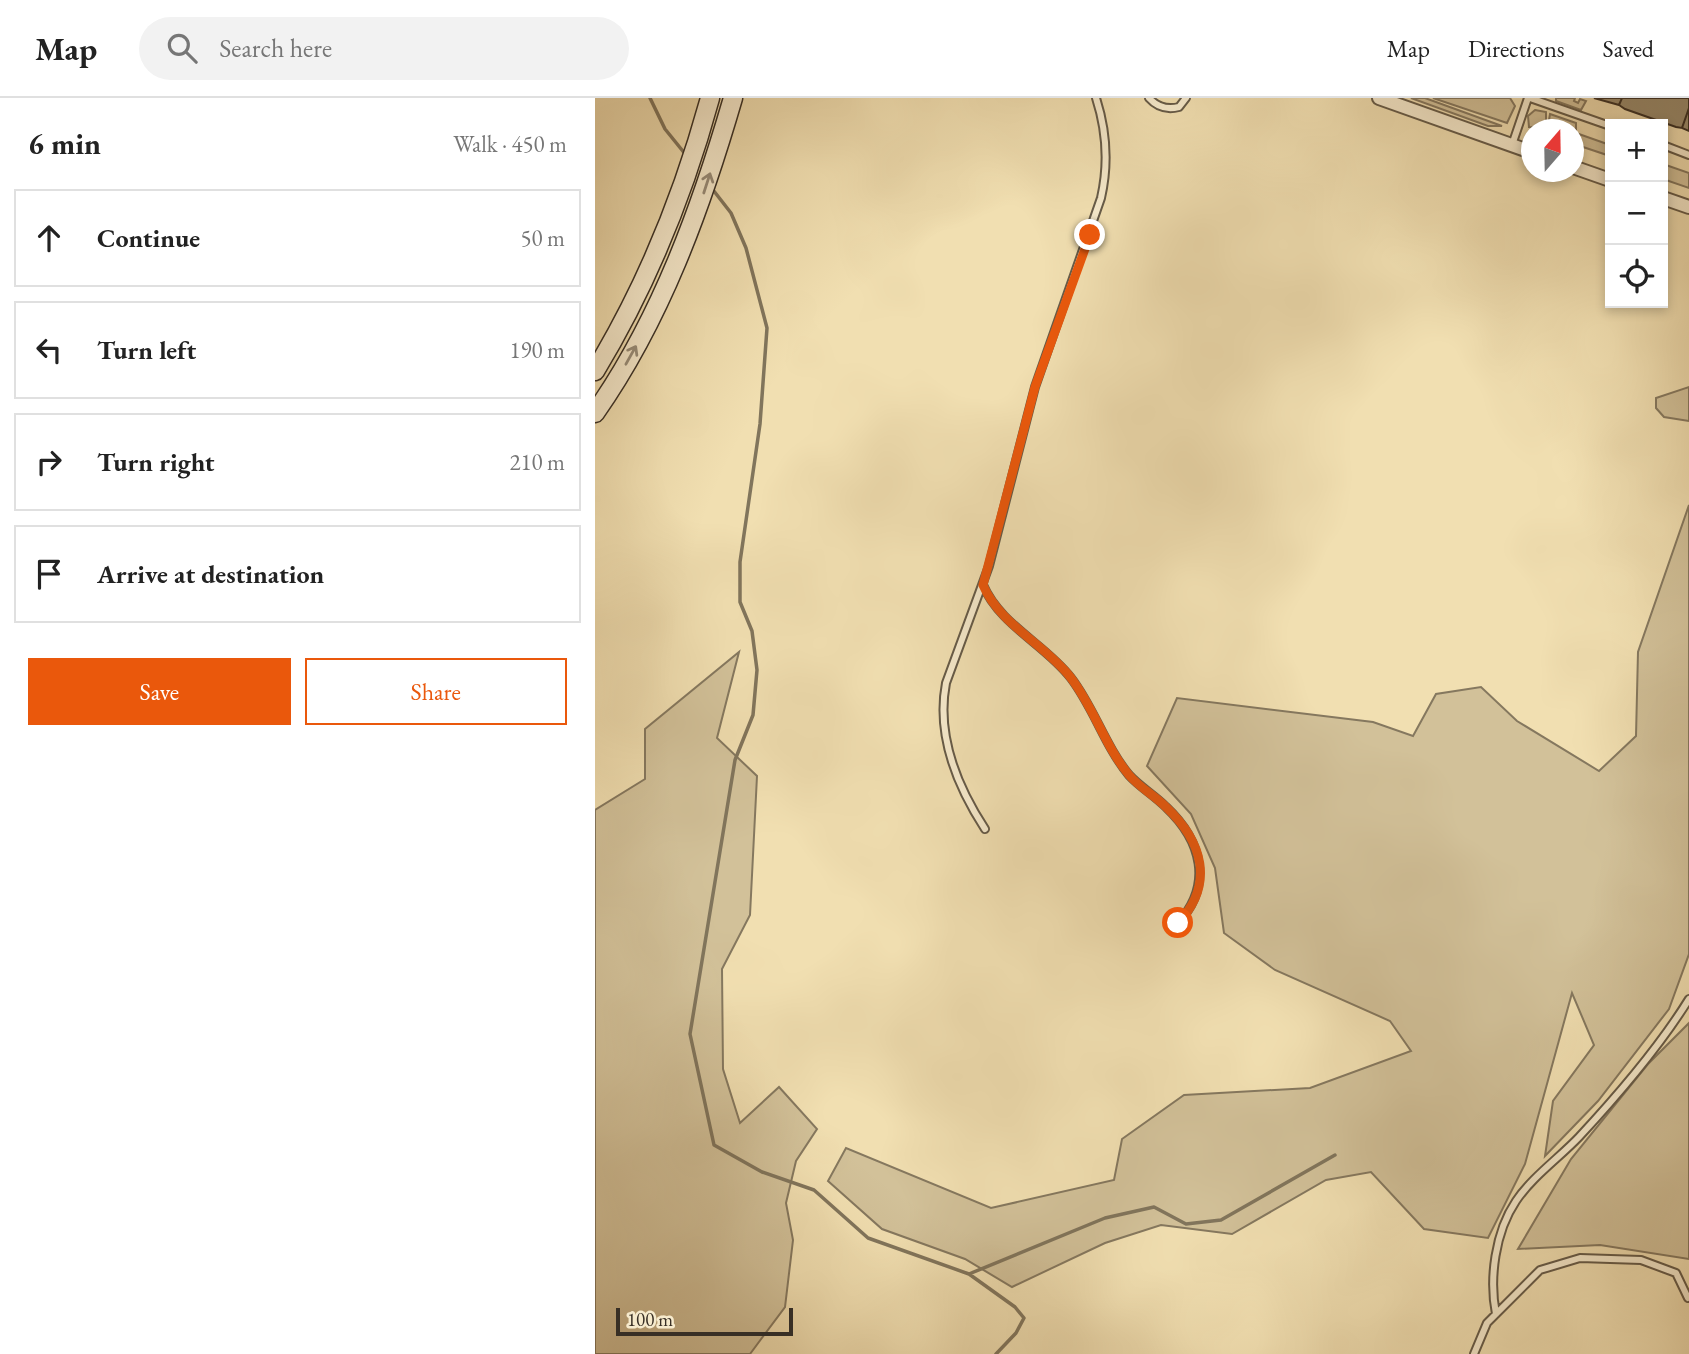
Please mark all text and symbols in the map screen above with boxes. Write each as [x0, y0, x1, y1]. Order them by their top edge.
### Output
search box [139, 17, 629, 80]
text: Map [35, 27, 97, 70]
icon: search [163, 29, 201, 67]
text: Search here [219, 31, 332, 65]
text: Map [1387, 33, 1430, 64]
text: Directions [1468, 33, 1565, 64]
text: Saved [1603, 33, 1654, 64]
north arrow [1521, 119, 1584, 182]
map controls [1605, 119, 1668, 308]
button: + [1605, 119, 1668, 182]
text: 6 min [28, 124, 101, 163]
text: Walk · 450 m [453, 129, 567, 159]
one-way arrow [702, 173, 714, 195]
button: − [1605, 182, 1668, 245]
icon: ahead [30, 219, 68, 257]
route end [1074, 219, 1105, 250]
text: Continue [97, 221, 200, 255]
text: 50 m [520, 223, 565, 253]
button: locate [1605, 245, 1668, 308]
icon: left [30, 331, 68, 369]
text: Turn left [97, 333, 196, 367]
text: 190 m [509, 335, 565, 365]
one-way arrow [625, 345, 638, 366]
icon: right [30, 443, 68, 481]
text: Turn right [97, 445, 215, 479]
text: 210 m [509, 447, 565, 477]
icon: arrive [30, 555, 68, 593]
text: Arrive at destination [97, 557, 324, 591]
button: Save [28, 658, 291, 725]
button: Share [305, 658, 567, 725]
route start [1162, 907, 1193, 938]
scale bar [616, 1305, 793, 1337]
text: 100 m [627, 1307, 673, 1332]

